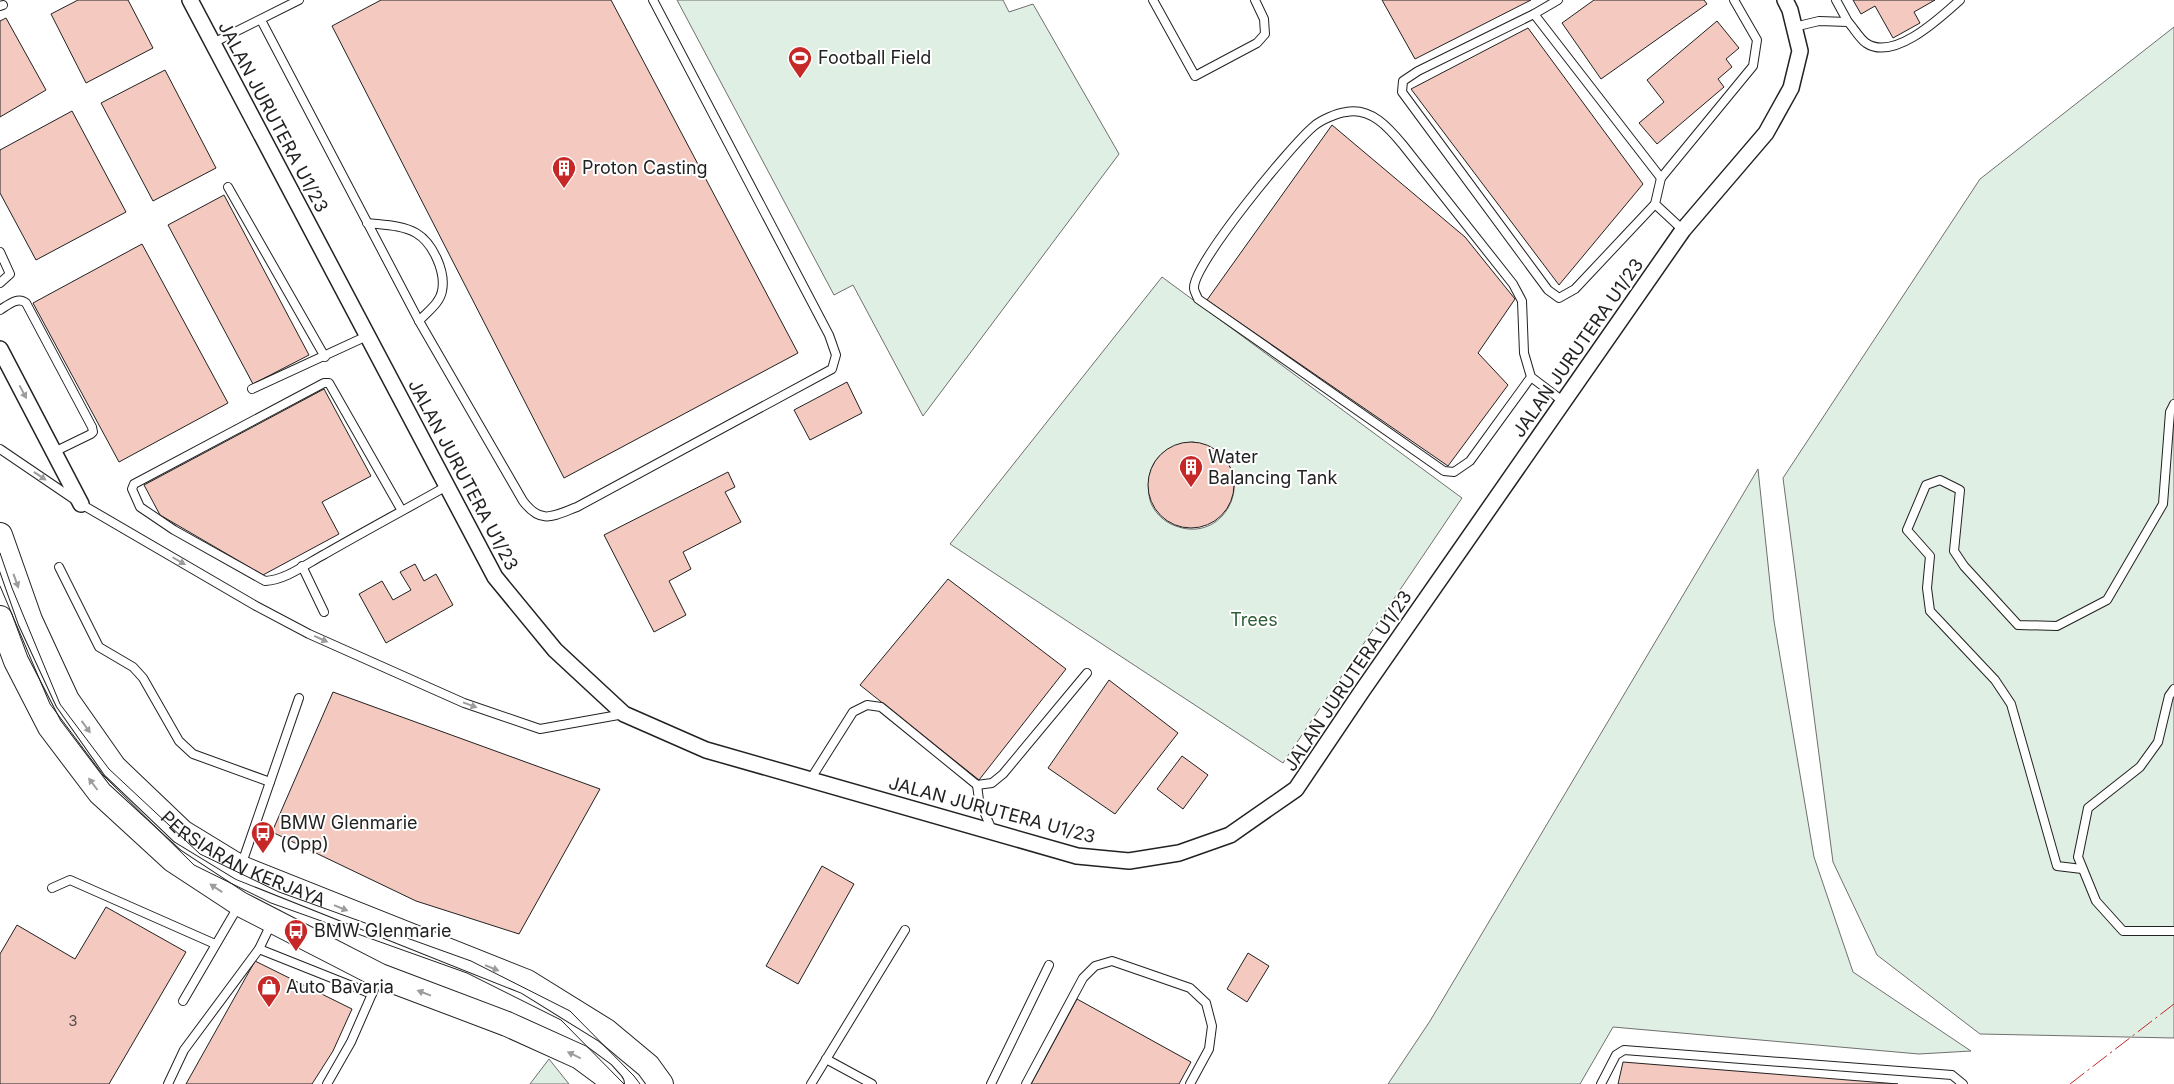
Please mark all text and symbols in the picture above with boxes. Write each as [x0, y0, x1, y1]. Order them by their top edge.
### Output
street label: JALAN JURUTERA U1/23 [214, 18, 333, 216]
sports icon: Football Field [787, 45, 813, 79]
place label: Football Field [818, 47, 931, 68]
building icon: Proton Casting [551, 155, 577, 189]
place label: Proton Casting [582, 157, 708, 178]
street label: JALAN JURUTERA U1/23 [1508, 254, 1647, 441]
street label: JALAN JURUTERA U1/23 [404, 376, 523, 574]
one-way arrow [19, 385, 27, 400]
place label: Water Balancing Tank [1208, 446, 1337, 488]
building icon: Water Balancing Tank [1178, 454, 1204, 488]
one-way arrow [33, 471, 47, 481]
one-way arrow [172, 557, 185, 566]
one-way arrow [12, 574, 20, 589]
street label: JALAN JURUTERA U1/23 [1279, 587, 1416, 775]
park label: Trees [1230, 609, 1278, 630]
one-way arrow [314, 636, 328, 644]
one-way arrow [463, 701, 478, 709]
one-way arrow [81, 720, 91, 734]
street label: JALAN JURUTERA U1/23 [887, 772, 1098, 847]
one-way arrow [88, 778, 99, 791]
street label: PERSIARAN KERJAYA [157, 807, 329, 911]
place label: BMW Glenmarie (Opp) [280, 812, 418, 854]
bus stop icon: BMW Glenmarie (Opp) [250, 820, 276, 854]
one-way arrow [210, 884, 223, 893]
one-way arrow [334, 905, 349, 912]
bus stop icon: BMW Glenmarie [283, 918, 309, 952]
place label: BMW Glenmarie [314, 920, 452, 941]
one-way arrow [485, 965, 500, 972]
shop icon: Auto Bavaria [256, 974, 282, 1008]
place label: Auto Bavaria [286, 976, 394, 997]
one-way arrow [417, 988, 431, 996]
house number: 3 [68, 1011, 78, 1030]
one-way arrow [567, 1051, 581, 1059]

